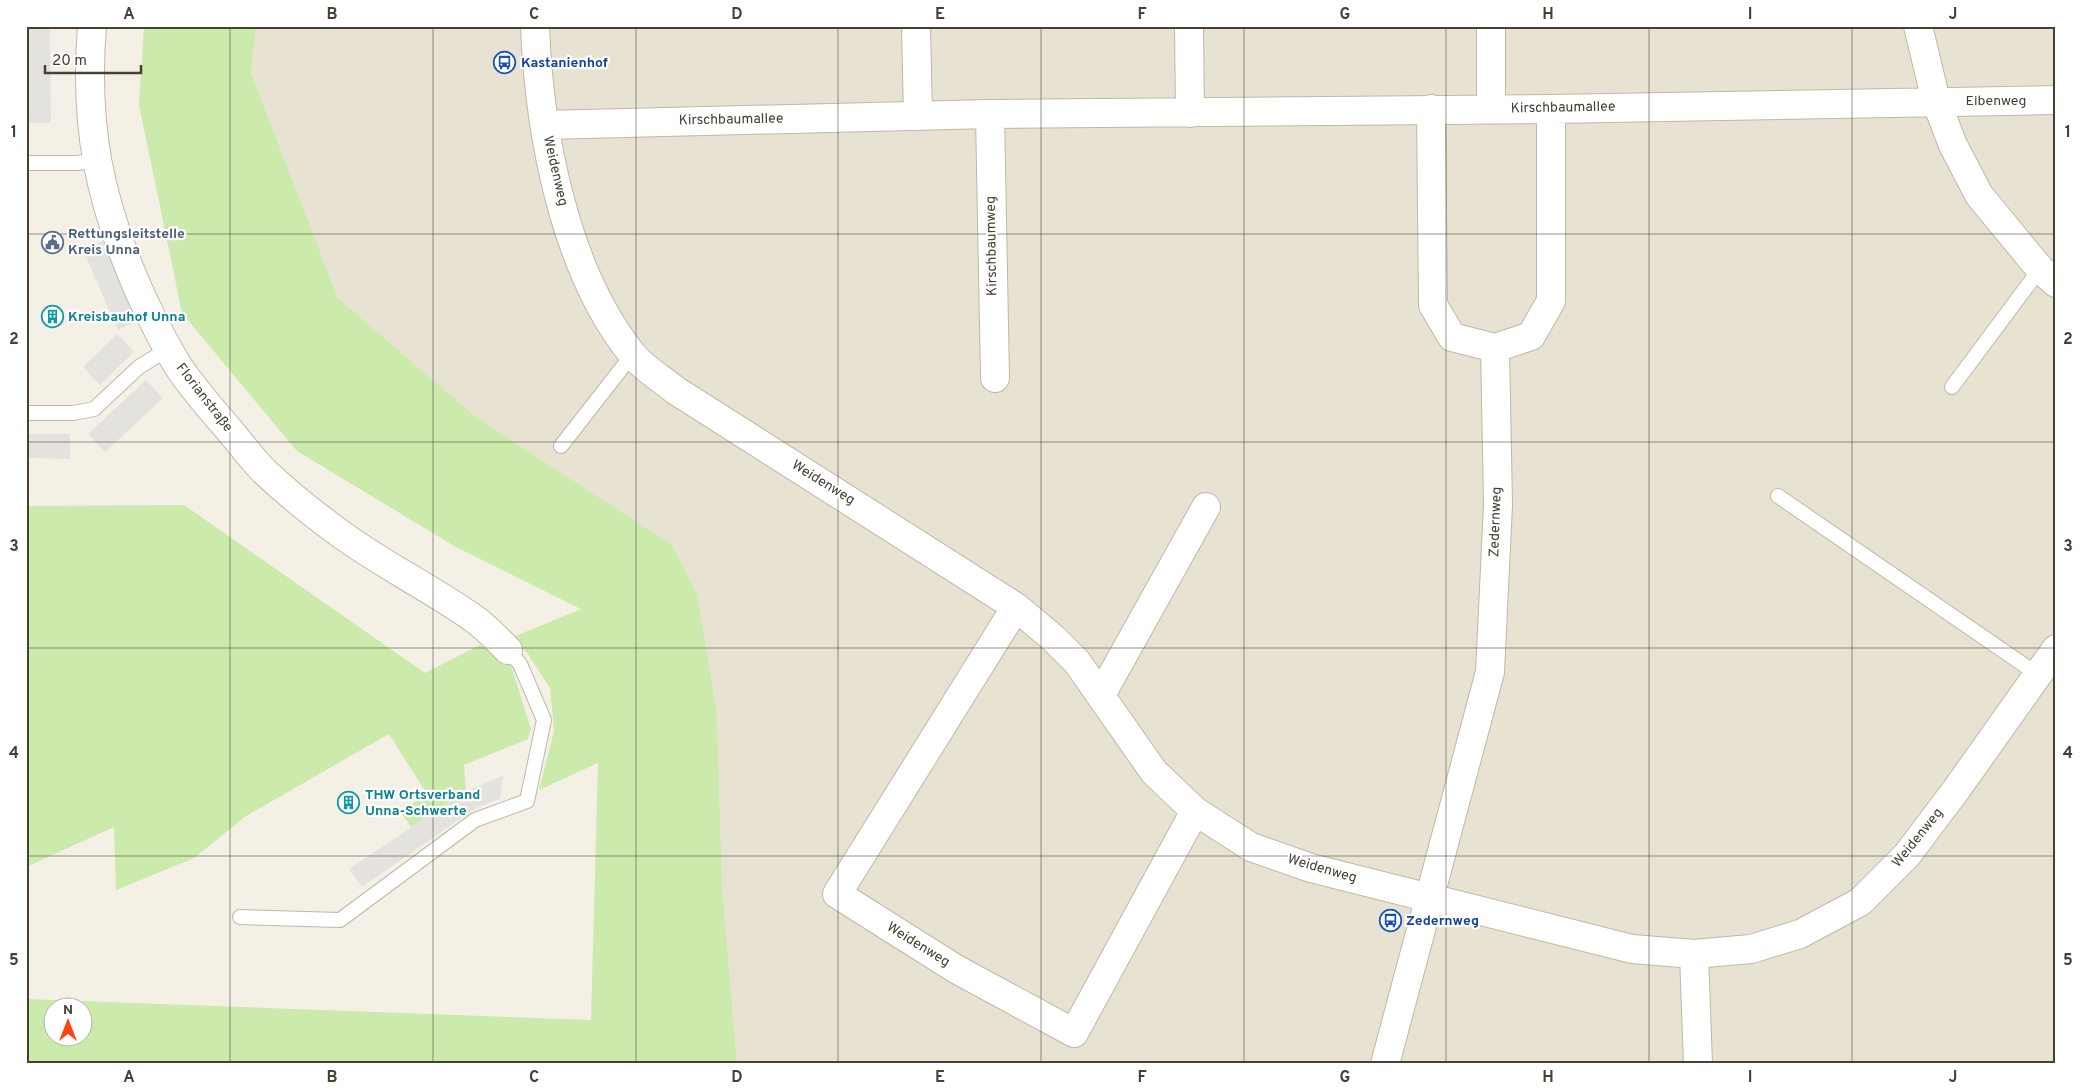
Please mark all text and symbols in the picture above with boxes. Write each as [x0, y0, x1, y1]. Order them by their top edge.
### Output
text: A [123, 5, 135, 25]
text: B [326, 5, 338, 25]
text: C [529, 5, 539, 25]
text: D [731, 5, 743, 25]
text: E [935, 5, 945, 25]
text: F [1137, 5, 1147, 25]
text: G [1340, 5, 1350, 25]
text: H [1542, 5, 1554, 25]
text: I [1748, 5, 1752, 25]
text: J [1949, 5, 1957, 25]
scale bar [45, 42, 141, 74]
bus stop icon: Kastanienhof [493, 51, 517, 75]
text: 20 m [52, 52, 87, 71]
place label: Kastanienhof [521, 55, 608, 72]
street label: Eibenweg [1966, 93, 2026, 110]
street label: Kirschbaumallee [1510, 99, 1616, 117]
street label: Kirschbaumallee [678, 111, 784, 129]
text: 1 [11, 123, 17, 143]
text: 1 [2065, 123, 2071, 143]
street label: Weidenweg [539, 134, 571, 208]
street label: Kirschbaumweg [983, 196, 1001, 296]
place label: Rettungsleitstelle Kreis Unna [68, 226, 185, 259]
public building icon: Rettungsleitstelle Kreis Unna [40, 230, 64, 254]
building icon: Kreisbauhof Unna [40, 305, 64, 329]
place label: Kreisbauhof Unna [68, 309, 185, 326]
text: 2 [9, 330, 19, 350]
text: 2 [2063, 330, 2073, 350]
street label: Florianstraße [172, 360, 236, 436]
street label: Weidenweg [788, 457, 858, 509]
street label: Zedernweg [1486, 486, 1506, 558]
text: 3 [9, 537, 19, 557]
text: 3 [2063, 537, 2073, 557]
text: 4 [9, 744, 19, 764]
text: 4 [2063, 744, 2073, 764]
place label: THW Ortsverband Unna-Schwerte [365, 787, 480, 820]
building icon: THW Ortsverband Unna-Schwerte [337, 791, 361, 815]
street label: Weidenweg [1889, 805, 1947, 871]
street label: Weidenweg [1285, 851, 1359, 887]
bus stop icon: Zedernweg [1378, 909, 1402, 933]
place label: Zedernweg [1406, 913, 1479, 930]
street label: Weidenweg [883, 919, 953, 971]
text: 5 [9, 951, 19, 971]
text: 5 [2063, 951, 2073, 971]
north arrow [42, 998, 92, 1048]
text: N [63, 1002, 73, 1019]
text: A [123, 1068, 135, 1088]
text: B [326, 1068, 338, 1088]
text: C [529, 1068, 539, 1088]
text: D [731, 1068, 743, 1088]
text: E [935, 1068, 945, 1088]
text: F [1137, 1068, 1147, 1088]
text: G [1340, 1068, 1350, 1088]
text: H [1542, 1068, 1554, 1088]
text: I [1748, 1068, 1752, 1088]
text: J [1949, 1068, 1957, 1088]

